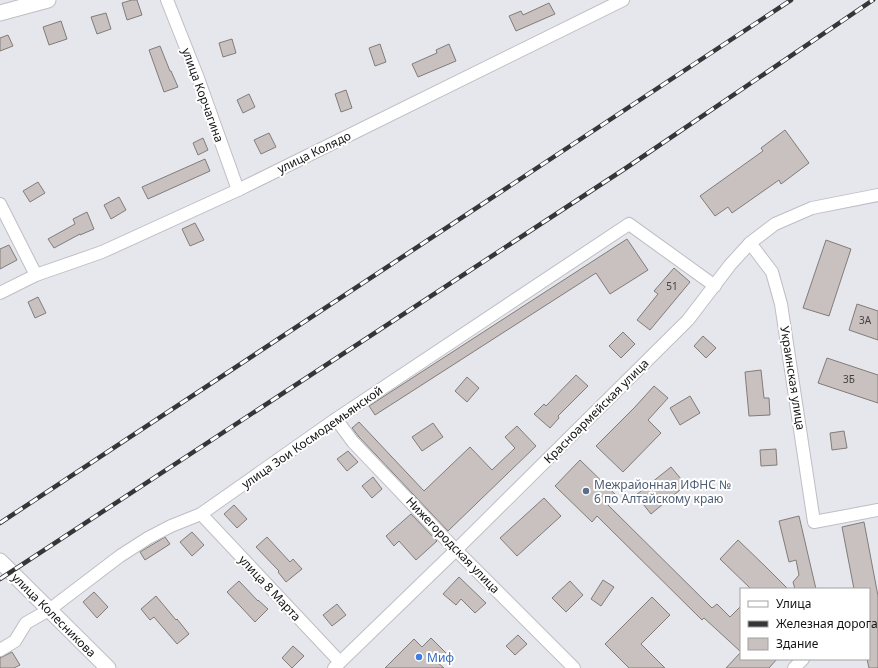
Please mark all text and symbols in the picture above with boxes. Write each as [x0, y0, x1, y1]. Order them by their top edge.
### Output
street label: улица Корчагина [178, 45, 228, 145]
street label: улица Колядо [274, 127, 354, 177]
house number: 51 [666, 279, 678, 293]
house number: 3А [859, 313, 872, 327]
street label: Украинская улица [776, 325, 810, 431]
street label: Красноармейская улица [540, 355, 652, 467]
house number: 3Б [843, 372, 855, 386]
street label: улица Зои Космодемьянской [238, 382, 386, 492]
place label: Межрайонная ИФНС № 6 по Алтайскому краю [594, 476, 731, 507]
marker: Межрайонная ИФНС № 6 по Алтайскому краю [581, 486, 591, 496]
street label: Нижегородская улица [402, 493, 504, 597]
street label: улица 8 Марта [235, 551, 305, 625]
street label: улица Колесникова [8, 569, 100, 661]
legend [740, 588, 870, 660]
text: Улица [776, 595, 811, 612]
text: Железная дорога [776, 615, 878, 632]
text: Здание [776, 635, 819, 652]
place label: Миф [427, 649, 454, 666]
marker: Миф [414, 652, 424, 662]

